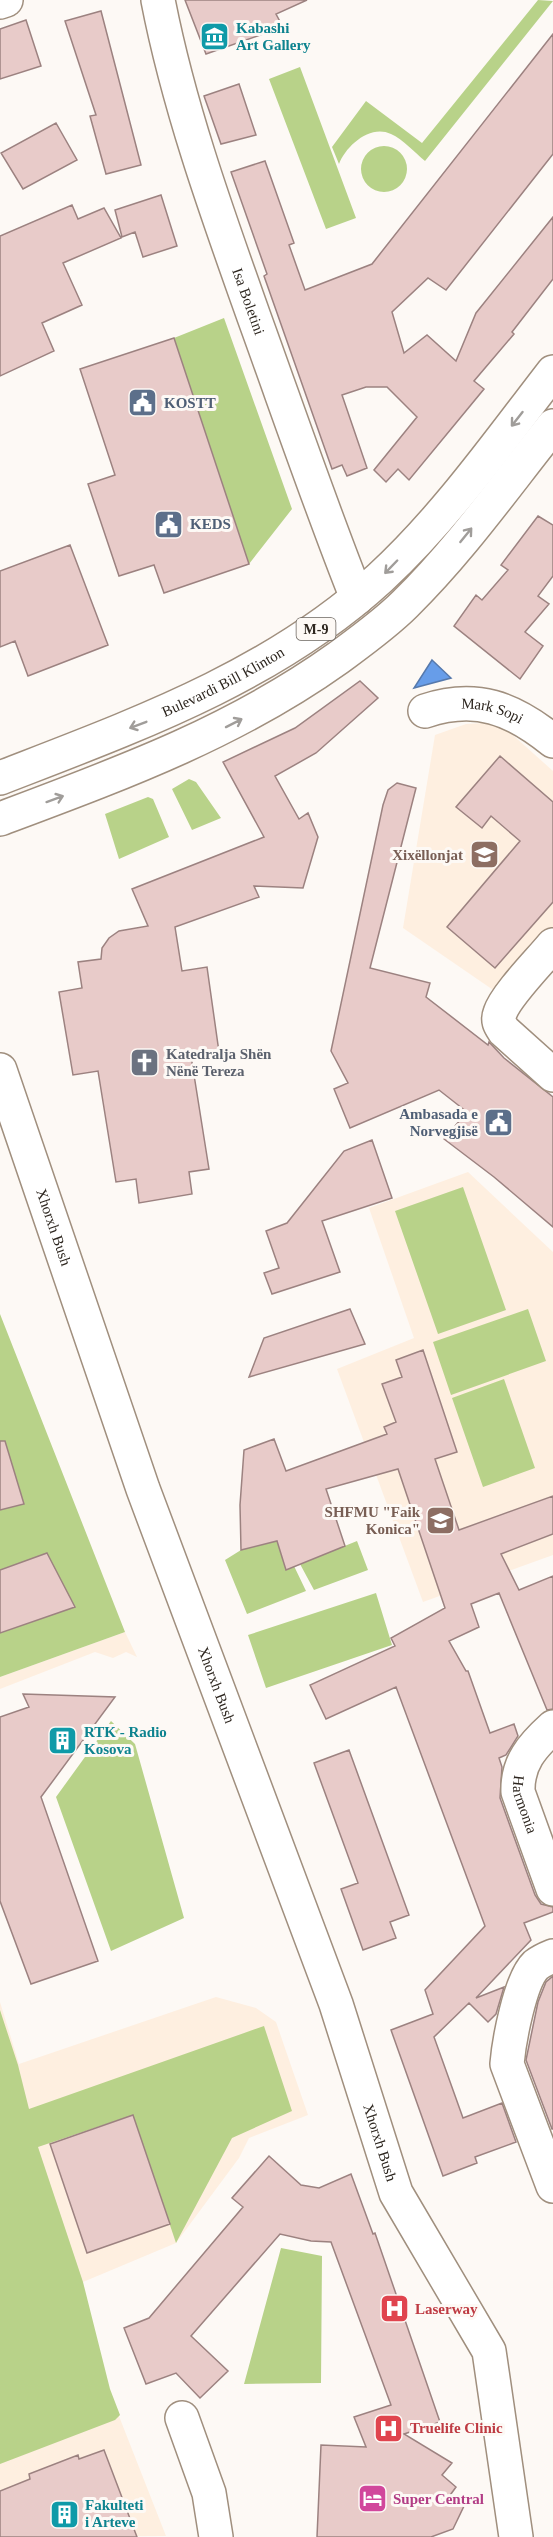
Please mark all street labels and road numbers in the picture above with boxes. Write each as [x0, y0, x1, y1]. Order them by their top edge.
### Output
street label: Isa Boletini [229, 266, 268, 337]
road number: M-9 [296, 618, 336, 640]
street label: Bulevardi Bill Klinton [160, 644, 287, 720]
street label: Mark Sopi [461, 696, 526, 727]
street label: Xhorxh Bush [33, 1186, 74, 1268]
street label: Xhorxh Bush [195, 1644, 238, 1726]
street label: Harmonia [510, 1774, 540, 1836]
street label: Xhorxh Bush [360, 2102, 400, 2184]

